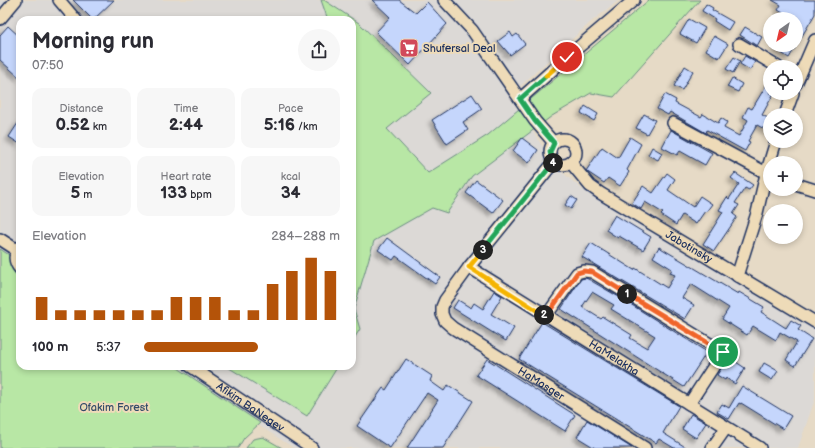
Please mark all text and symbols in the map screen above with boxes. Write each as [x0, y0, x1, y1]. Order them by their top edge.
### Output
north arrow [763, 12, 803, 52]
map controls [763, 12, 803, 244]
text: Morning run [32, 28, 154, 55]
button: share [298, 29, 340, 71]
supermarket icon: Shufersal Deal [398, 37, 420, 59]
pin [550, 40, 584, 74]
place label: Shufersal Deal [423, 42, 495, 55]
icon: check [556, 46, 578, 68]
text: 07:50 [32, 57, 64, 73]
button: locate [763, 60, 803, 100]
text: Distance [59, 102, 103, 115]
text: Time [174, 102, 198, 115]
text: Pace [278, 102, 303, 115]
button: layers [763, 108, 803, 148]
text: 0.52 [55, 115, 90, 135]
text: 2:44 [169, 115, 203, 135]
text: 5:16 [264, 115, 295, 135]
text: km [90, 120, 107, 133]
text: /km [295, 120, 318, 133]
pin: 4 [543, 153, 563, 173]
text: 4 [550, 156, 556, 169]
button: + [763, 156, 803, 196]
text: Elevation [58, 170, 104, 183]
text: Heart rate [161, 170, 211, 183]
text: kcal [281, 170, 301, 183]
text: 5 [70, 183, 80, 203]
text: 133 [160, 183, 187, 203]
text: 34 [281, 183, 301, 203]
text: m [80, 188, 92, 201]
text: bpm [187, 188, 212, 201]
button: − [763, 204, 803, 244]
street label: Jabotinsky [663, 227, 715, 266]
text: Elevation [32, 228, 86, 244]
text: 284–288 m [271, 228, 340, 244]
pin: 3 [473, 240, 493, 260]
text: 3 [480, 243, 486, 256]
pin: 1 [617, 284, 637, 304]
text: 1 [625, 287, 629, 300]
pin: 2 [534, 305, 554, 325]
text: 2 [541, 308, 547, 321]
pin [706, 335, 740, 369]
street label: HaMelakha [587, 337, 642, 378]
text: 100 m [32, 339, 68, 355]
text: 5:37 [96, 339, 120, 355]
icon: arrive [712, 341, 734, 363]
street label: HaMasger [516, 364, 568, 403]
street label: Afikim BaNegev [214, 379, 288, 435]
park label: Ofakim Forest [79, 401, 149, 414]

